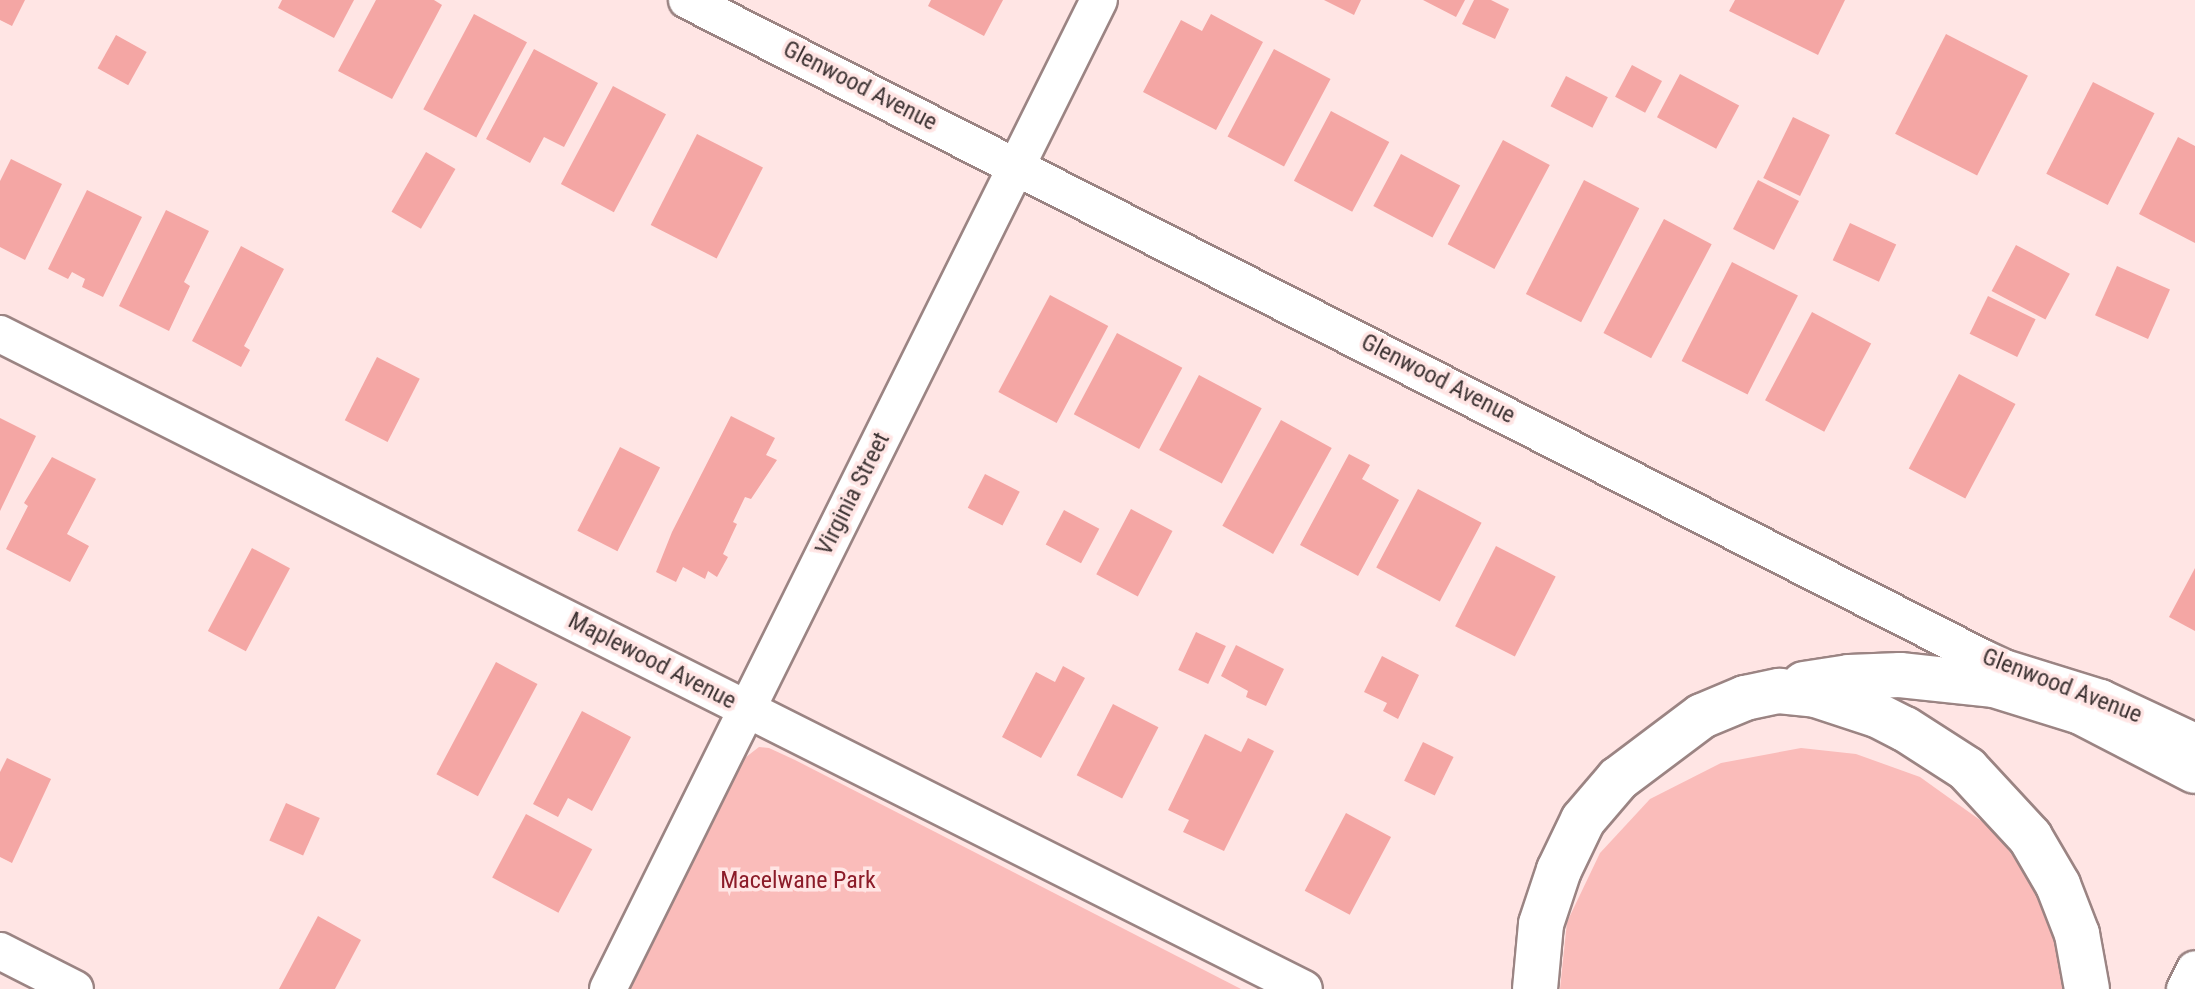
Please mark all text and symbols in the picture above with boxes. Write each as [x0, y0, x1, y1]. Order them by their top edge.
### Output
street label: Glenwood Avenue [778, 35, 942, 137]
street label: Glenwood Avenue [1356, 328, 1520, 430]
street label: Virginia Street [810, 428, 896, 560]
street label: Maplewood Avenue [563, 606, 741, 716]
street label: Glenwood Avenue [1978, 642, 2146, 730]
park label: Macelwane Park [720, 867, 876, 895]

